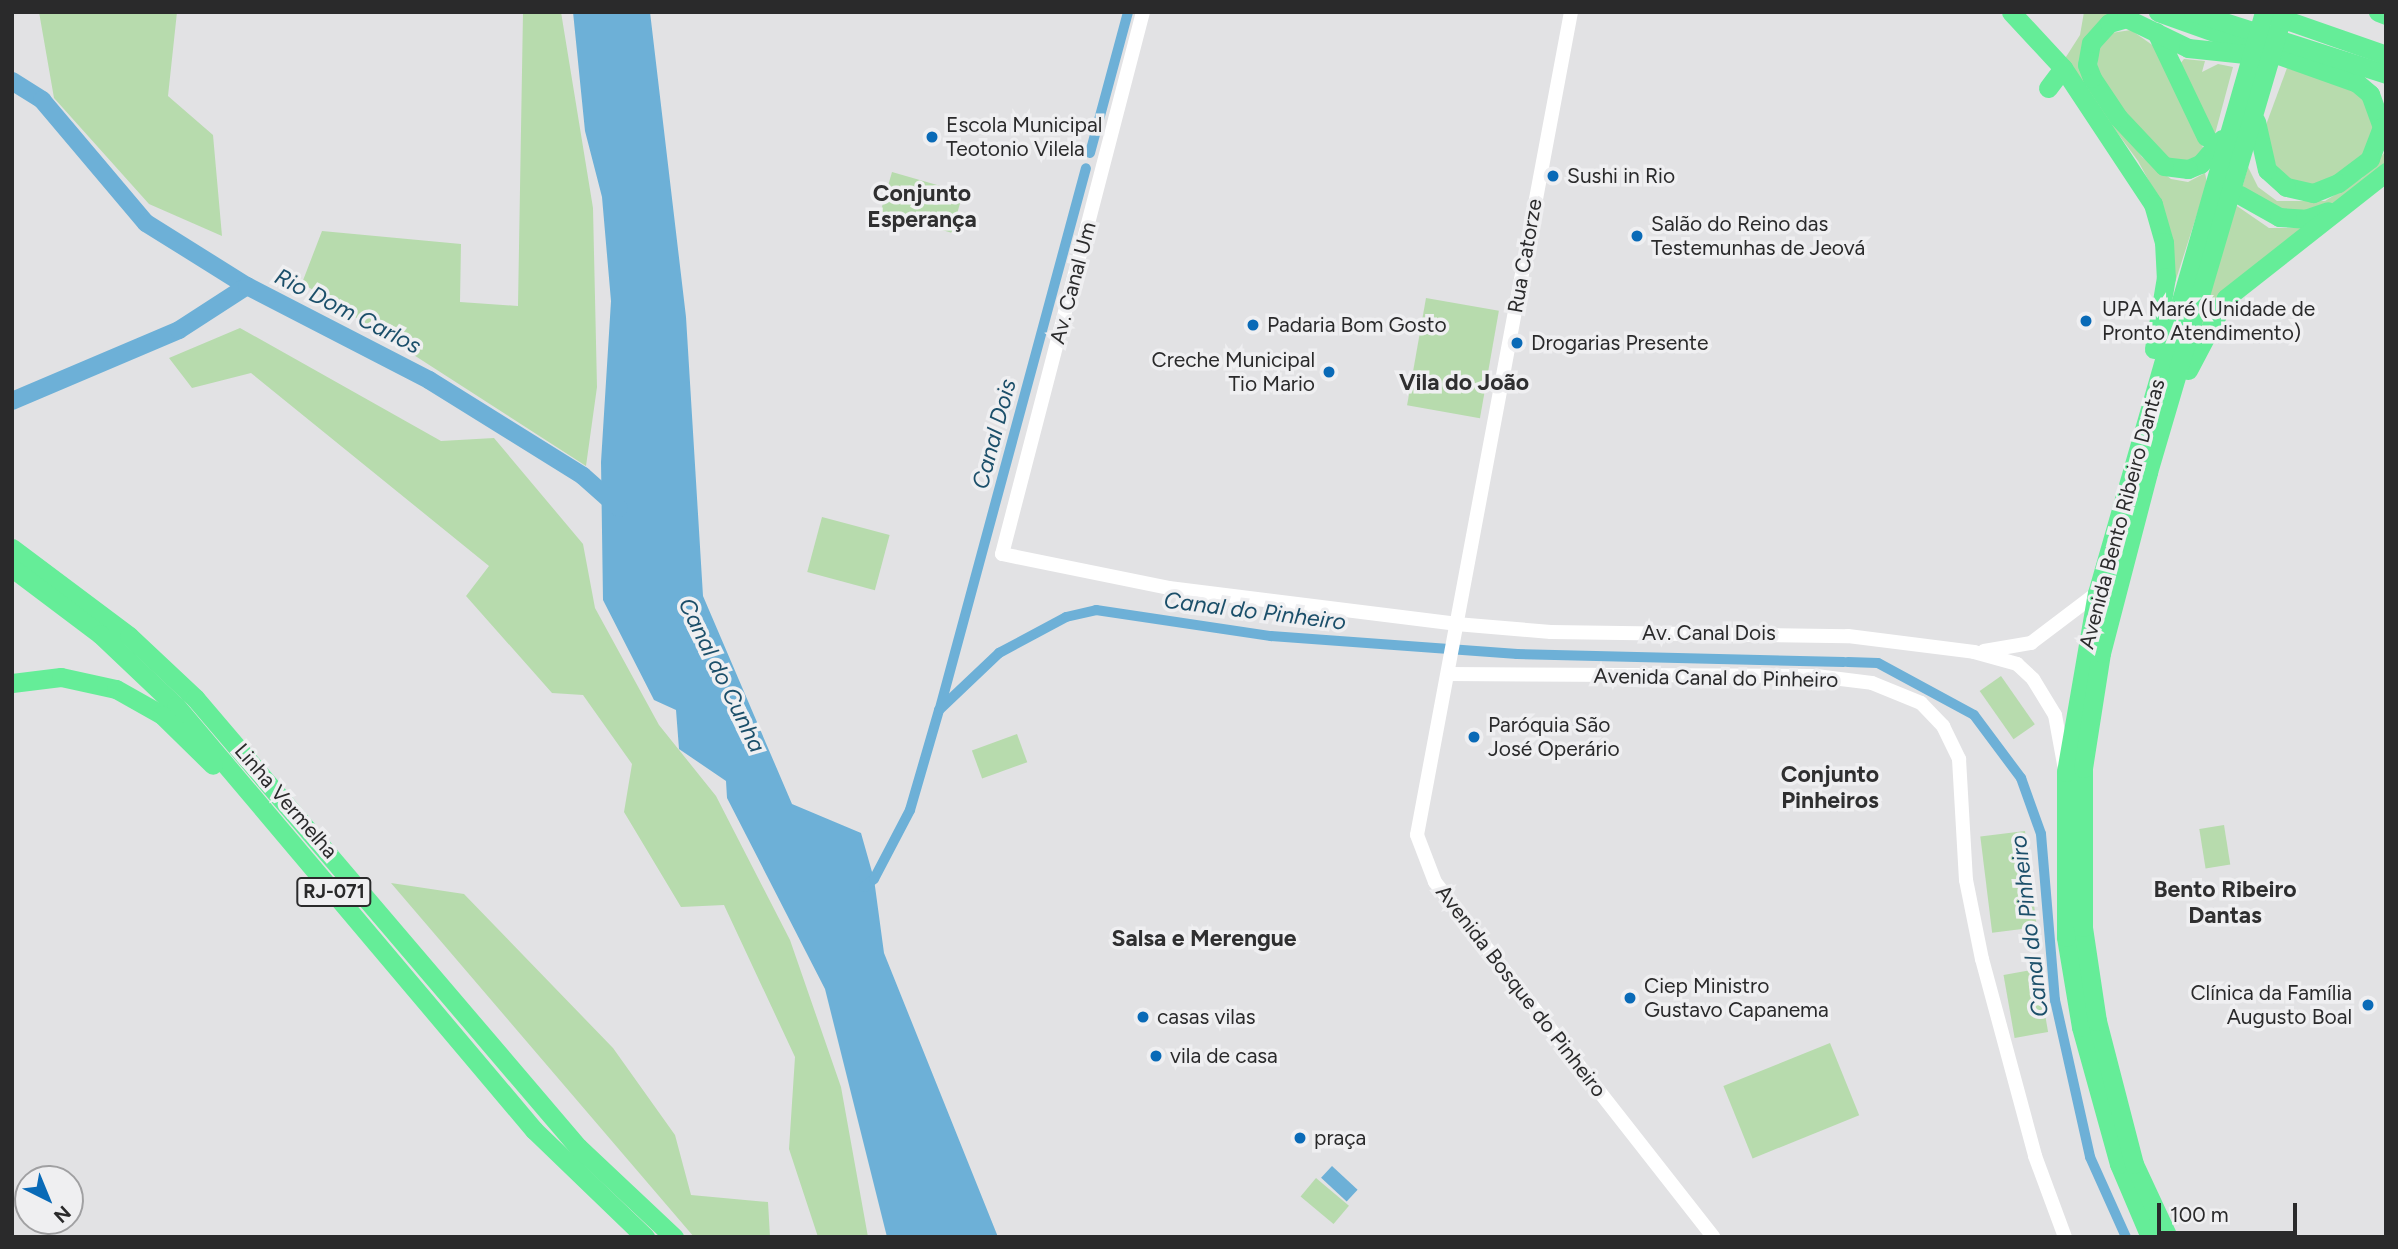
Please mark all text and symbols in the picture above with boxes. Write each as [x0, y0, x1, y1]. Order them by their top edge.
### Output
place label: Escola Municipal Teotonio Vilela [946, 112, 1102, 162]
marker: Escola Municipal Teotonio Vilela [924, 129, 940, 145]
place label: Sushi in Rio [1567, 163, 1675, 189]
marker: Sushi in Rio [1545, 168, 1561, 184]
district label: Conjunto Esperança [867, 179, 977, 233]
street label: Rua Catorze [1503, 197, 1547, 315]
place label: Salão do Reino das Testemunhas de Jeová [1651, 211, 1865, 261]
street label: Av. Canal Um [1045, 219, 1101, 347]
marker: Salão do Reino das Testemunhas de Jeová [1629, 228, 1645, 244]
water label: Rio Dom Carlos [270, 262, 426, 360]
place label: UPA Maré (Unidade de Pronto Atendimento) [2102, 296, 2315, 346]
marker: UPA Maré (Unidade de Pronto Atendimento) [2076, 311, 2096, 331]
place label: Padaria Bom Gosto [1267, 312, 1447, 338]
marker: Padaria Bom Gosto [1245, 317, 1261, 333]
place label: Drogarias Presente [1531, 330, 1708, 356]
marker: Drogarias Presente [1509, 335, 1525, 351]
place label: Creche Municipal Tio Mario [1152, 347, 1315, 397]
marker: Creche Municipal Tio Mario [1321, 364, 1337, 380]
district label: Vila do João [1399, 368, 1529, 396]
water label: Canal Dois [966, 376, 1022, 492]
street label: Avenida Bento Ribeiro Dantas [2074, 376, 2170, 652]
water label: Canal do Pinheiro [1162, 586, 1348, 636]
water label: Canal do Cunha [673, 593, 771, 757]
street label: Av. Canal Dois [1642, 620, 1776, 646]
street label: Avenida Canal do Pinheiro [1593, 663, 1839, 693]
place label: Paróquia São José Operário [1488, 712, 1620, 762]
marker: Paróquia São José Operário [1466, 729, 1482, 745]
street label: Linha Vermelha [229, 738, 343, 864]
district label: Conjunto Pinheiros [1781, 760, 1879, 814]
water label: Canal do Pinheiro [2004, 833, 2054, 1019]
district label: Bento Ribeiro Dantas [2153, 875, 2297, 929]
road number: RJ-071 [296, 876, 372, 908]
street label: Avenida Bosque do Pinheiro [1430, 880, 1612, 1102]
district label: Salsa e Merengue [1111, 924, 1297, 952]
place label: Ciep Ministro Gustavo Capanema [1644, 973, 1829, 1023]
place label: Clínica da Família Augusto Boal [2190, 980, 2352, 1030]
marker: Ciep Ministro Gustavo Capanema [1622, 990, 1638, 1006]
marker: Clínica da Família Augusto Boal [2358, 995, 2378, 1015]
place label: casas vilas [1157, 1004, 1255, 1030]
marker: casas vilas [1135, 1009, 1151, 1025]
place label: vila de casa [1170, 1043, 1278, 1069]
marker: vila de casa [1148, 1048, 1164, 1064]
place label: praça [1314, 1125, 1366, 1151]
marker: praça [1292, 1130, 1308, 1146]
north arrow [14, 1165, 84, 1235]
scale bar [2160, 1190, 2300, 1234]
text: N [49, 1201, 76, 1228]
text: 100 m [2170, 1202, 2229, 1227]

